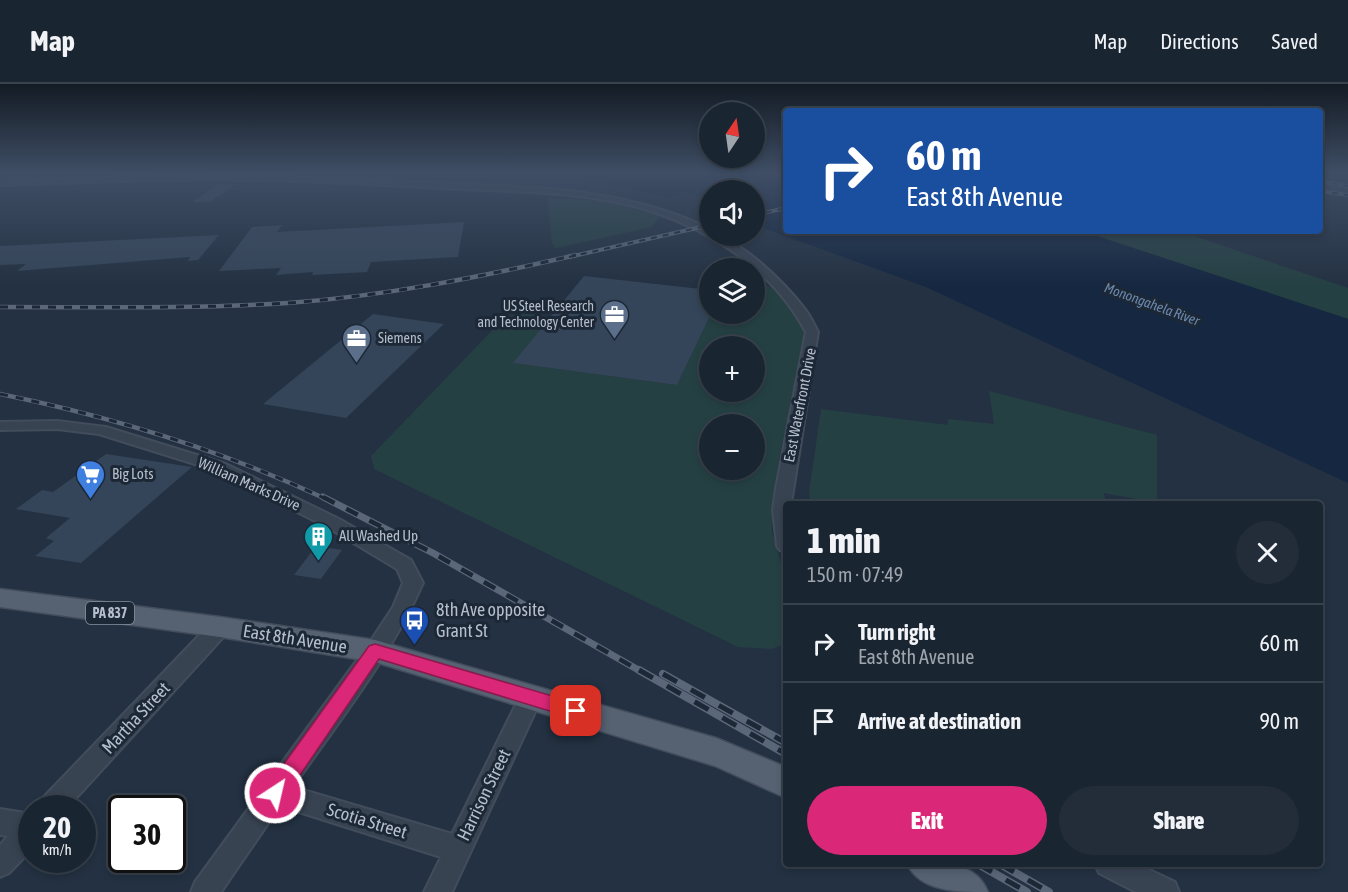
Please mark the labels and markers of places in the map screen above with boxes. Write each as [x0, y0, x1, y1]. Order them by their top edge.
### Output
place label: US Steel Research and Technology Center [478, 298, 595, 330]
office icon: US Steel Research and Technology Center [599, 298, 631, 340]
office icon: Siemens [341, 322, 373, 364]
place label: Siemens [378, 330, 422, 346]
supermarket icon: Big Lots [75, 458, 107, 500]
place label: Big Lots [112, 465, 154, 482]
building icon: All Washed Up [302, 520, 334, 562]
place label: All Washed Up [339, 527, 418, 544]
place label: 8th Ave opposite Grant St [436, 599, 545, 641]
bus stop icon: 8th Ave opposite Grant St [399, 604, 431, 646]
pin [550, 685, 601, 736]

